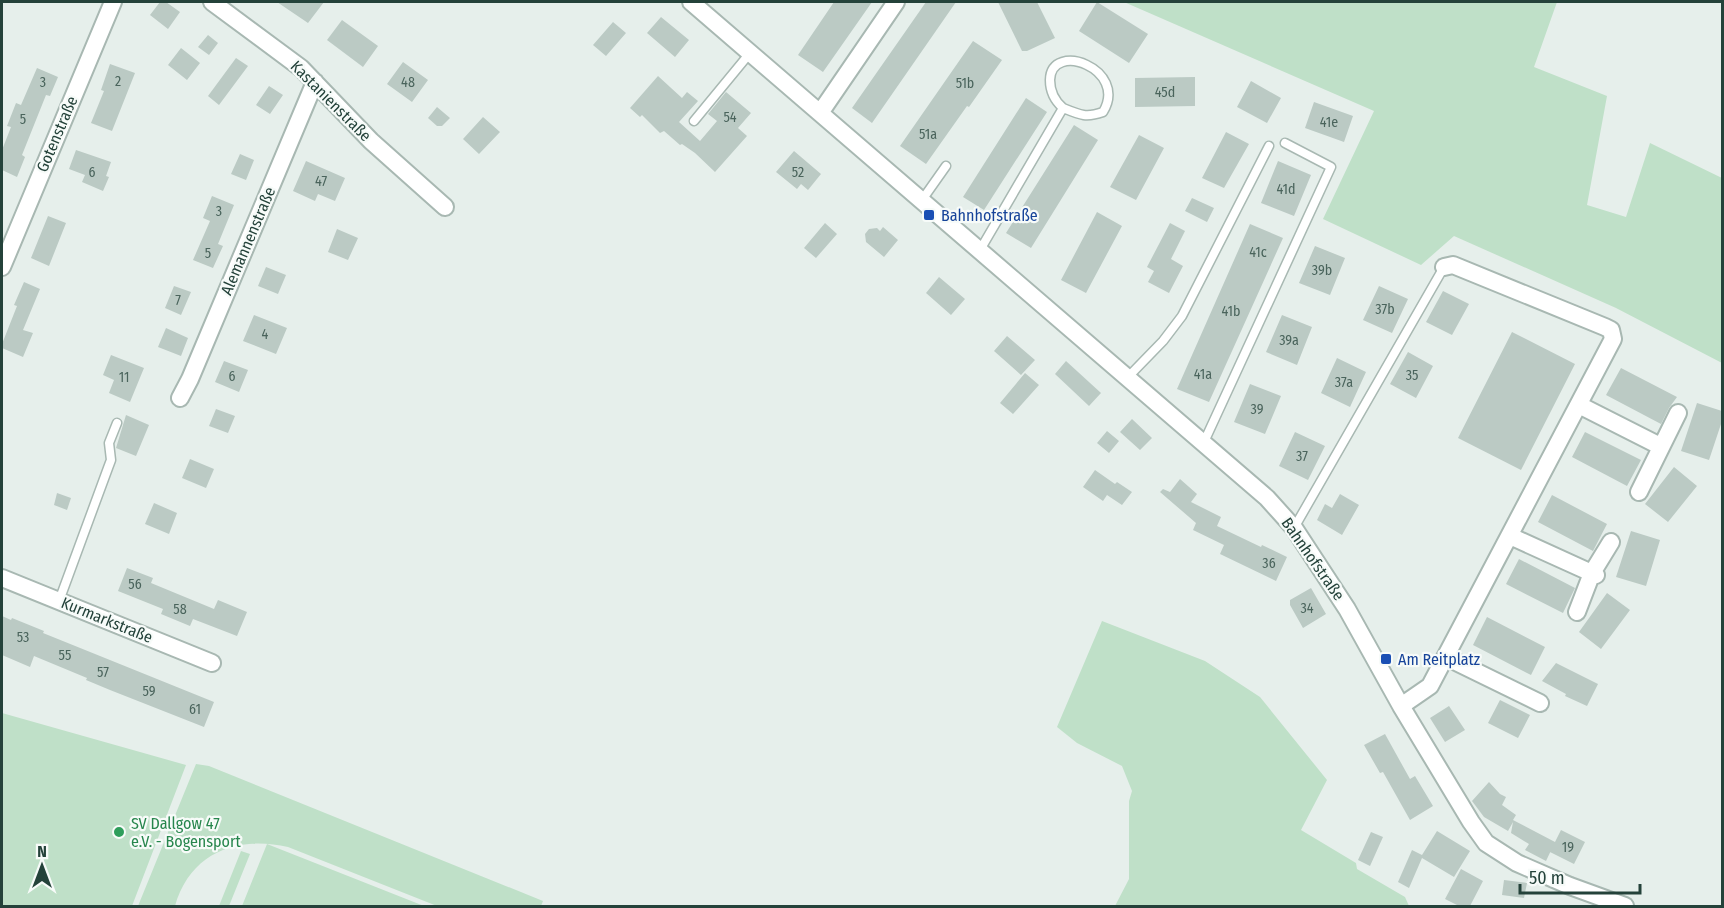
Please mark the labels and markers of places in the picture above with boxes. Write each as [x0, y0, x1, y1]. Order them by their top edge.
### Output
place label: Bahnhofstraße [941, 206, 1038, 225]
marker: Bahnhofstraße [922, 208, 936, 222]
place label: Am Reitplatz [1398, 650, 1480, 669]
marker: Am Reitplatz [1379, 652, 1393, 666]
place label: SV Dallgow 47 e.V. - Bogensport [131, 814, 242, 851]
marker: SV Dallgow 47 e.V. - Bogensport [112, 825, 126, 839]

